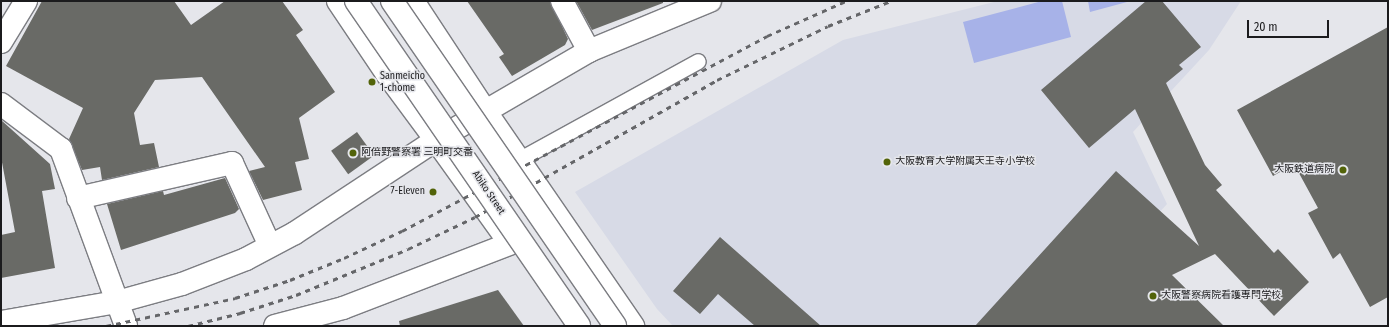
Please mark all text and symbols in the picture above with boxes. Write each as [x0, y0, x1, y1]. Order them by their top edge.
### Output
scale bar [1249, 12, 1331, 38]
text: 20 m [1254, 20, 1278, 34]
place label: Sanmeicho 1-chome [380, 70, 425, 94]
marker: Sanmeicho 1-chome [367, 77, 377, 87]
place label: 阿倍野警察署 三明町交番 [361, 147, 473, 159]
marker: 阿倍野警察署 三明町交番 [348, 148, 358, 158]
place label: 大阪教育大学附属天王寺小学校 [895, 156, 1035, 168]
marker: 大阪教育大学附属天王寺小学校 [882, 157, 892, 167]
place label: 大阪鉄道病院 [1274, 164, 1334, 176]
marker: 大阪鉄道病院 [1337, 164, 1349, 176]
street label: Abiko Street [469, 169, 507, 217]
place label: 7-Eleven [391, 186, 425, 198]
marker: 7-Eleven [428, 187, 438, 197]
place label: 大阪警察病院看護専門学校 [1161, 290, 1281, 302]
marker: 大阪警察病院看護専門学校 [1148, 291, 1158, 301]

